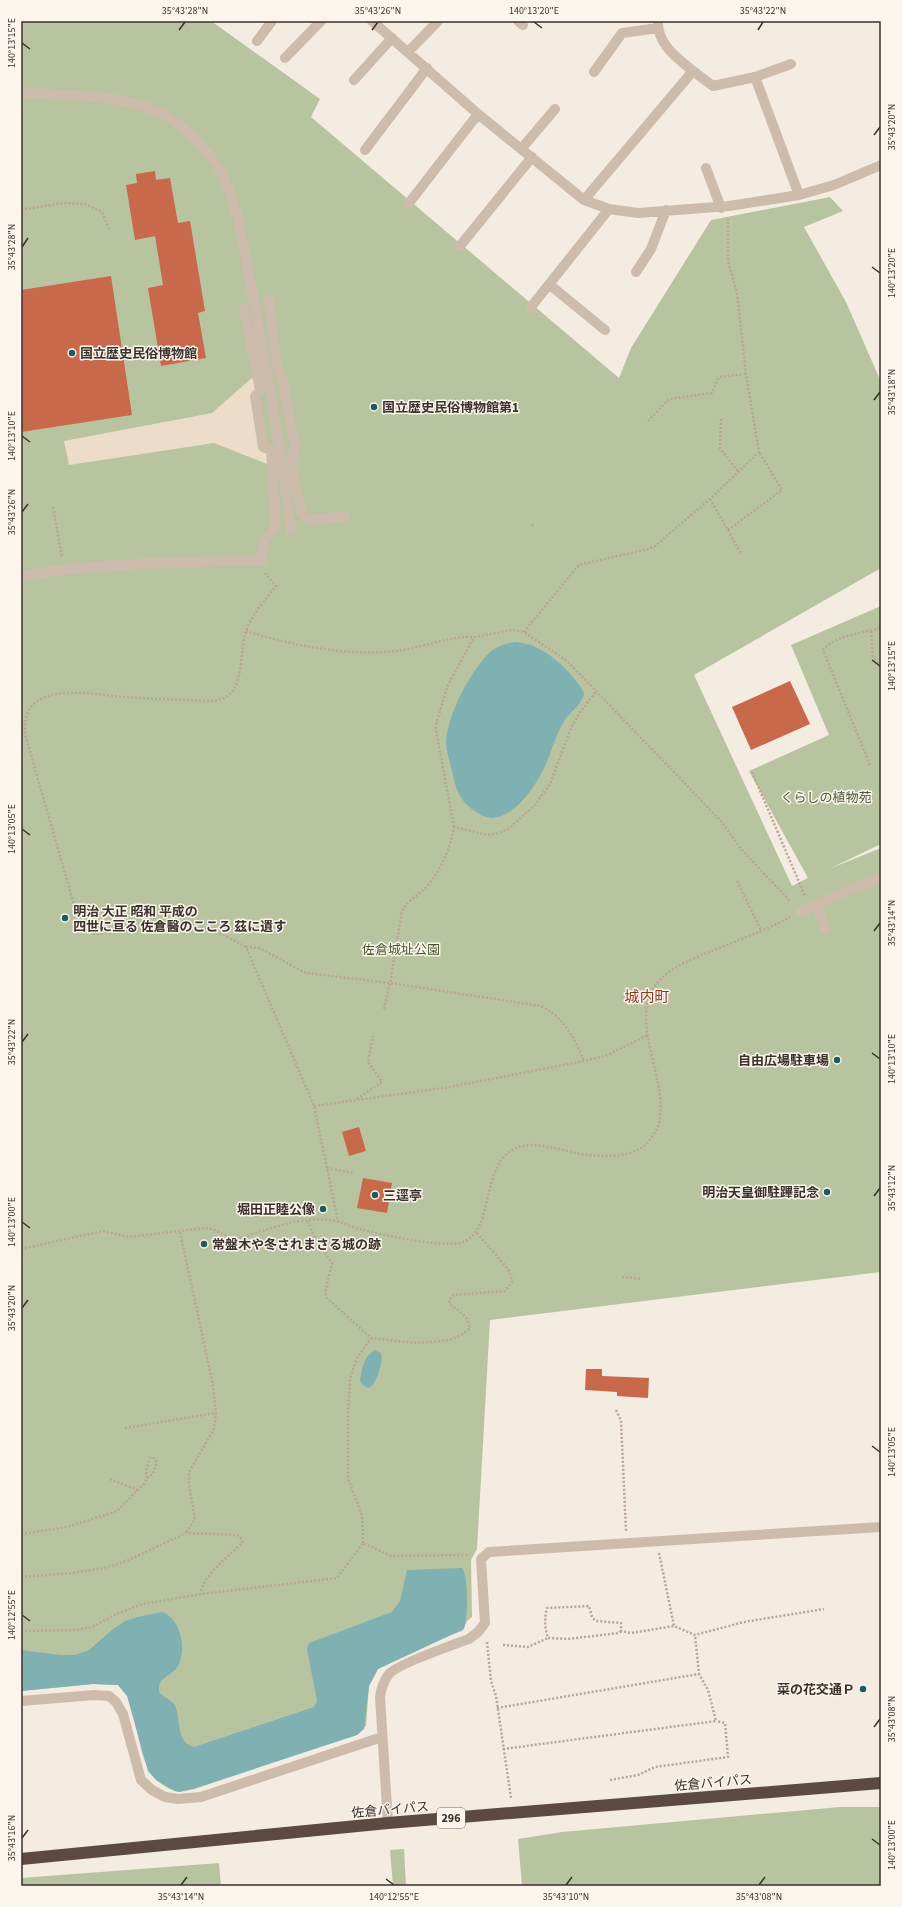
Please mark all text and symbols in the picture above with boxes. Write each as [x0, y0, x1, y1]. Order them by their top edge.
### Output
text: 35°43'28"N [162, 4, 208, 18]
text: 35°43'26"N [355, 4, 401, 18]
text: 140°13'20"E [509, 4, 559, 18]
text: 35°43'22"N [740, 4, 786, 18]
text: 140°13'15"E [5, 18, 19, 68]
text: 35°43'20"N [885, 104, 899, 150]
text: 35°43'28"N [5, 224, 19, 270]
text: 140°13'20"E [885, 248, 899, 298]
place label: 国立歴史民俗博物館 [80, 345, 197, 363]
marker: 国立歴史民俗博物館 [67, 348, 77, 358]
text: 35°43'18"N [885, 369, 899, 415]
place label: 国立歴史民俗博物館第1 [382, 399, 519, 417]
marker: 国立歴史民俗博物館第1 [369, 402, 379, 412]
text: 140°13'10"E [5, 411, 19, 461]
text: 35°43'26"N [5, 489, 19, 535]
text: 140°13'15"E [885, 641, 899, 691]
park label: くらしの植物苑 [780, 789, 872, 807]
text: 140°13'05"E [5, 804, 19, 854]
text: 35°43'14"N [885, 900, 899, 946]
place label: 明治 大正 昭和 平成の 四世に亘る 佐倉醫のこころ 茲に遺す [73, 903, 286, 936]
marker: 明治 大正 昭和 平成の 四世に亘る 佐倉醫のこころ 茲に遺す [60, 913, 70, 923]
park label: 佐倉城址公園 [362, 941, 440, 959]
district label: 城内町 [624, 987, 670, 1008]
text: 35°43'22"N [5, 1019, 19, 1065]
text: 140°13'10"E [885, 1034, 899, 1084]
place label: 自由広場駐車場 [738, 1052, 829, 1070]
marker: 自由広場駐車場 [832, 1055, 842, 1065]
text: 35°43'12"N [885, 1165, 899, 1211]
place label: 明治天皇御駐蹕記念 [702, 1184, 819, 1202]
place label: 三逕亭 [383, 1187, 422, 1205]
marker: 明治天皇御駐蹕記念 [822, 1187, 832, 1197]
marker: 三逕亭 [370, 1190, 380, 1200]
text: 140°13'00"E [5, 1197, 19, 1247]
place label: 堀田正睦公像 [237, 1201, 315, 1219]
marker: 堀田正睦公像 [318, 1204, 328, 1214]
place label: 常盤木や冬されまさる城の跡 [212, 1236, 381, 1254]
marker: 常盤木や冬されまさる城の跡 [199, 1239, 209, 1249]
text: 35°43'20"N [5, 1285, 19, 1331]
text: 140°13'05"E [885, 1427, 899, 1477]
text: 140°12'55"E [5, 1590, 19, 1640]
place label: 菜の花交通Ｐ [777, 1681, 855, 1699]
marker: 菜の花交通Ｐ [858, 1684, 868, 1694]
text: 35°43'08"N [885, 1696, 899, 1742]
street label: 佐倉バイパス [674, 1771, 753, 1795]
street label: 佐倉バイパス [351, 1798, 430, 1822]
road number: 296 [437, 1808, 465, 1828]
text: 35°43'16"N [5, 1815, 19, 1861]
text: 140°13'00"E [885, 1820, 899, 1870]
text: 35°43'14"N [158, 1890, 204, 1904]
text: 140°12'55"E [369, 1890, 419, 1904]
text: 35°43'10"N [543, 1890, 589, 1904]
text: 35°43'08"N [736, 1890, 782, 1904]

